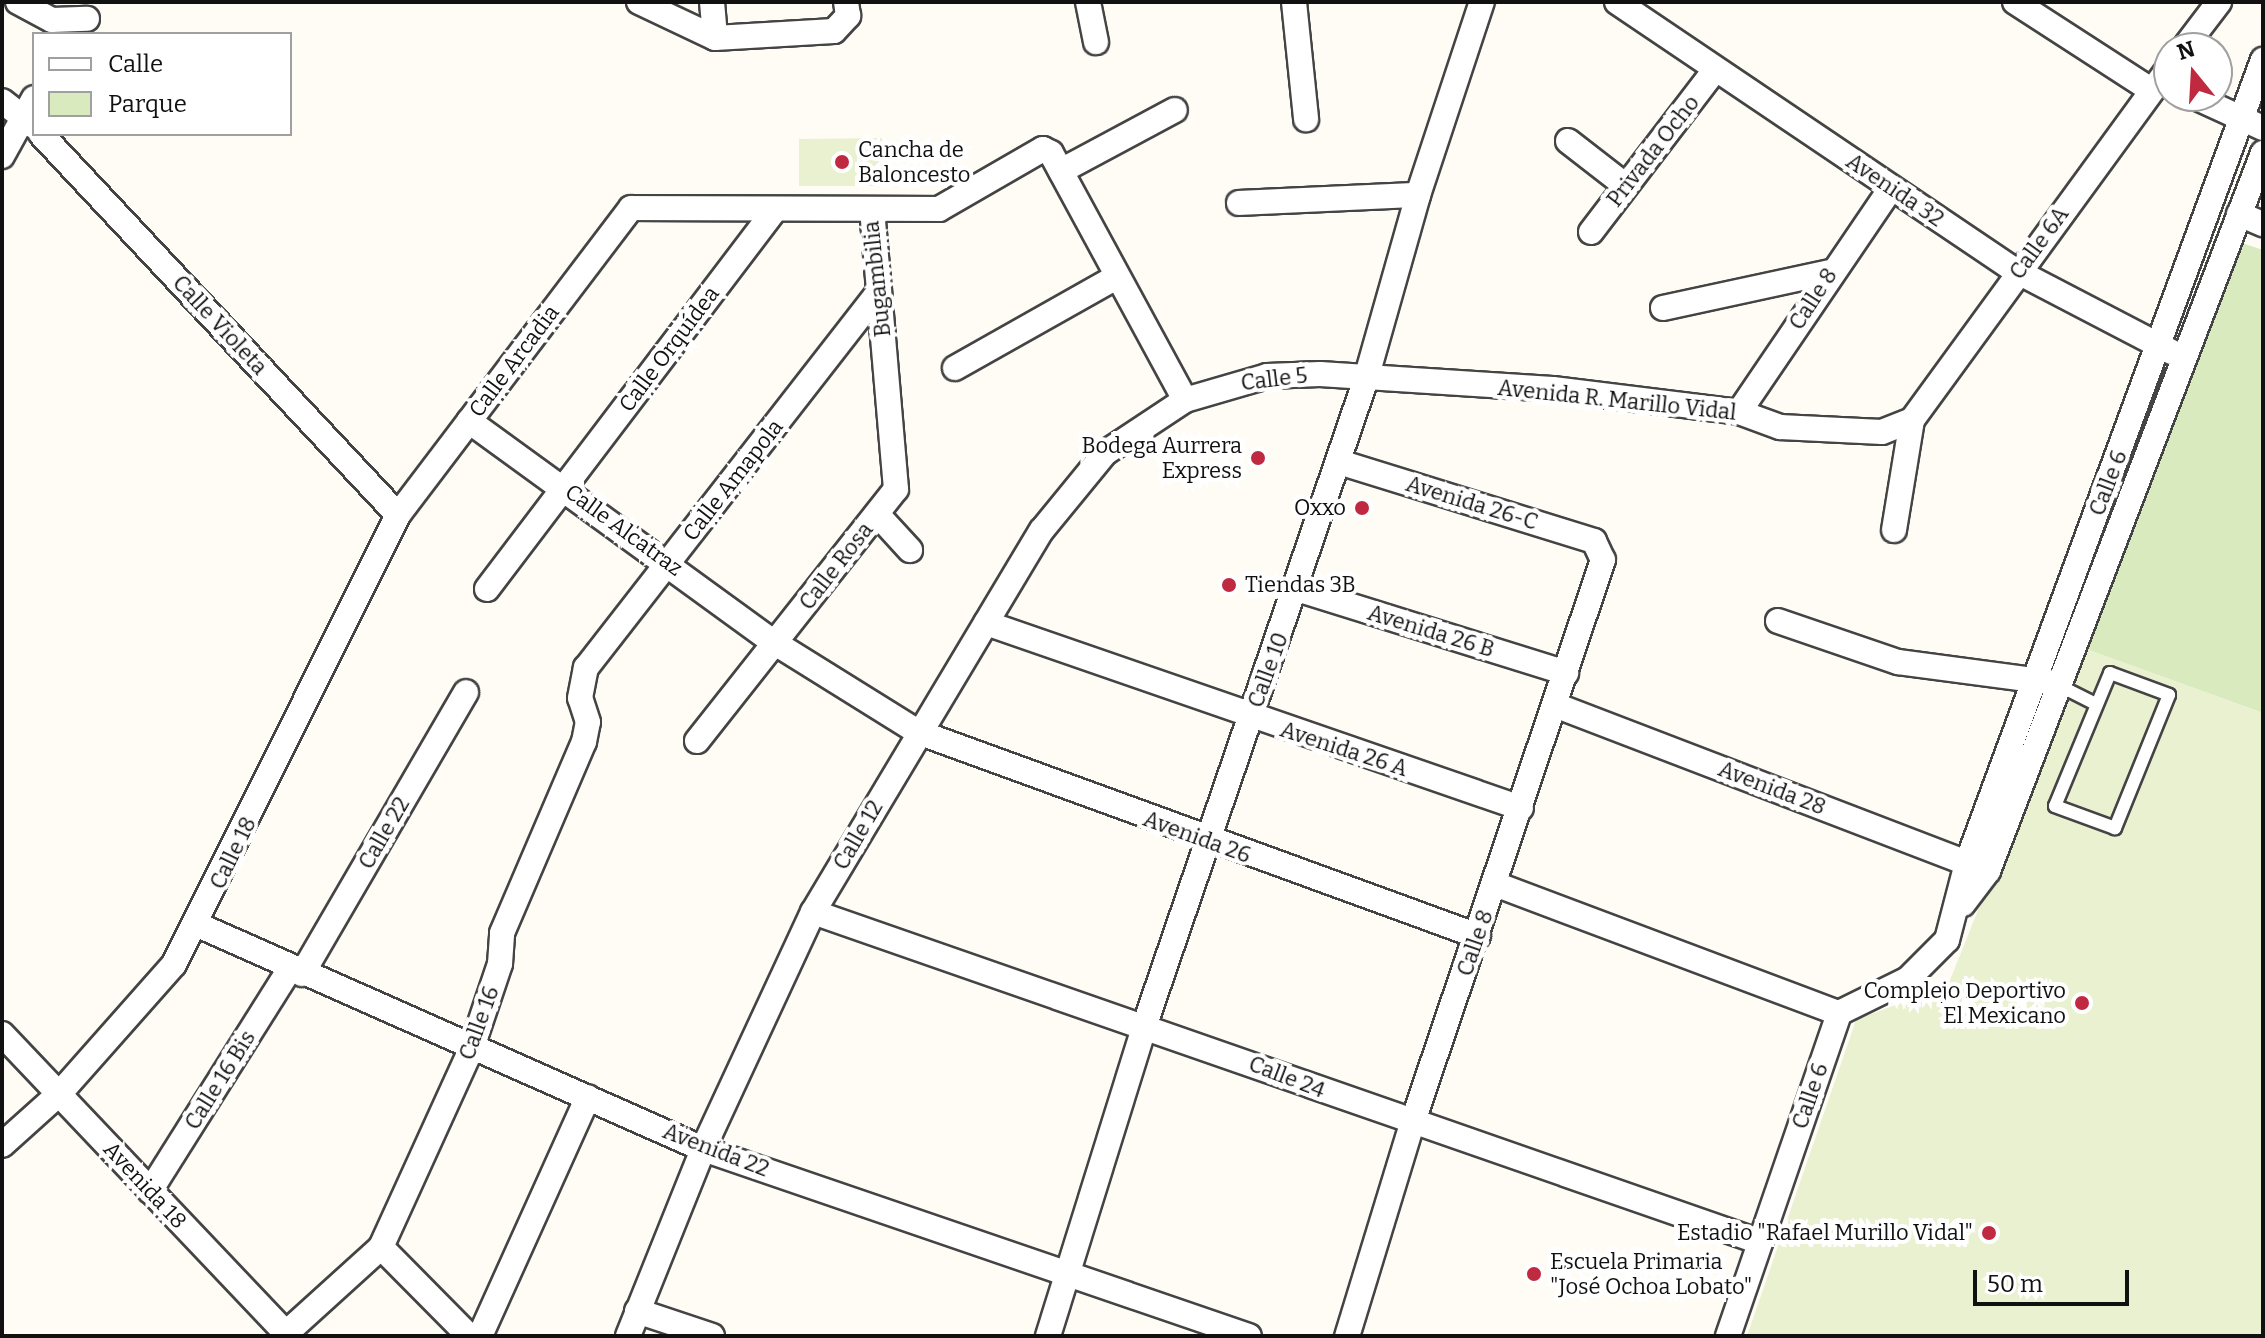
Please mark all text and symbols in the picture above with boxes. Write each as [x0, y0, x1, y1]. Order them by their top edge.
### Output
legend [32, 32, 292, 136]
north arrow [2153, 32, 2233, 112]
text: N [2174, 35, 2198, 66]
text: Calle [108, 50, 163, 78]
text: Parque [108, 90, 187, 118]
street label: Privada Ocho [1601, 90, 1705, 212]
place label: Cancha de Baloncesto [858, 136, 970, 188]
street label: Avenida 32 [1841, 148, 1949, 232]
marker: Cancha de Baloncesto [833, 153, 851, 171]
street label: Calle 6A [2004, 202, 2074, 284]
street label: Bugambilia [858, 220, 896, 338]
street label: Calle 8 [1783, 263, 1843, 335]
street label: Calle Violeta [167, 270, 273, 380]
street label: Calle Orquídea [613, 281, 725, 417]
street label: Calle Arcadia [463, 300, 565, 422]
street label: Calle 5 [1239, 362, 1309, 396]
street label: Avenida R. Marillo Vidal [1496, 374, 1738, 426]
street label: Calle Amapola [677, 414, 789, 546]
place label: Bodega Aurrera Express [1082, 432, 1242, 484]
street label: Calle 6 [2084, 447, 2132, 519]
marker: Bodega Aurrera Express [1249, 449, 1267, 467]
street label: Avenida 26-C [1403, 470, 1541, 536]
street label: Calle Alcatraz [560, 478, 688, 582]
place label: Oxxo [1294, 495, 1346, 521]
marker: Oxxo [1353, 499, 1371, 517]
street label: Calle Rosa [794, 517, 878, 615]
place label: Tiendas 3B [1245, 572, 1356, 598]
marker: Tiendas 3B [1220, 576, 1238, 594]
street label: Avenida 26 B [1365, 599, 1497, 663]
street label: Calle 10 [1242, 629, 1294, 711]
street label: Avenida 26 A [1277, 716, 1411, 782]
street label: Avenida 28 [1715, 756, 1829, 820]
street label: Calle 22 [353, 792, 415, 874]
street label: Calle 12 [828, 796, 888, 874]
street label: Avenida 26 [1140, 805, 1254, 869]
street label: Calle 18 [204, 813, 262, 893]
street label: Calle 8 [1451, 907, 1499, 979]
place label: Complejo Deportivo El Mexicano [1864, 977, 2066, 1028]
street label: Calle 16 [453, 982, 505, 1064]
marker: Complejo Deportivo El Mexicano [2073, 994, 2091, 1012]
street label: Calle 16 Bis [179, 1026, 261, 1134]
street label: Calle 24 [1245, 1050, 1329, 1104]
street label: Calle 6 [1786, 1060, 1834, 1132]
street label: Avenida 22 [659, 1118, 773, 1182]
street label: Avenida 18 [98, 1136, 192, 1234]
place label: Estadio "Rafael Murillo Vidal" [1677, 1220, 1973, 1246]
marker: Estadio "Rafael Murillo Vidal" [1980, 1224, 1998, 1242]
place label: Escuela Primaria "José Ochoa Lobato" [1550, 1248, 1752, 1300]
scale bar [1977, 1254, 2133, 1304]
marker: Escuela Primaria "José Ochoa Lobato" [1525, 1265, 1543, 1283]
text: 50 m [1987, 1270, 2043, 1298]

